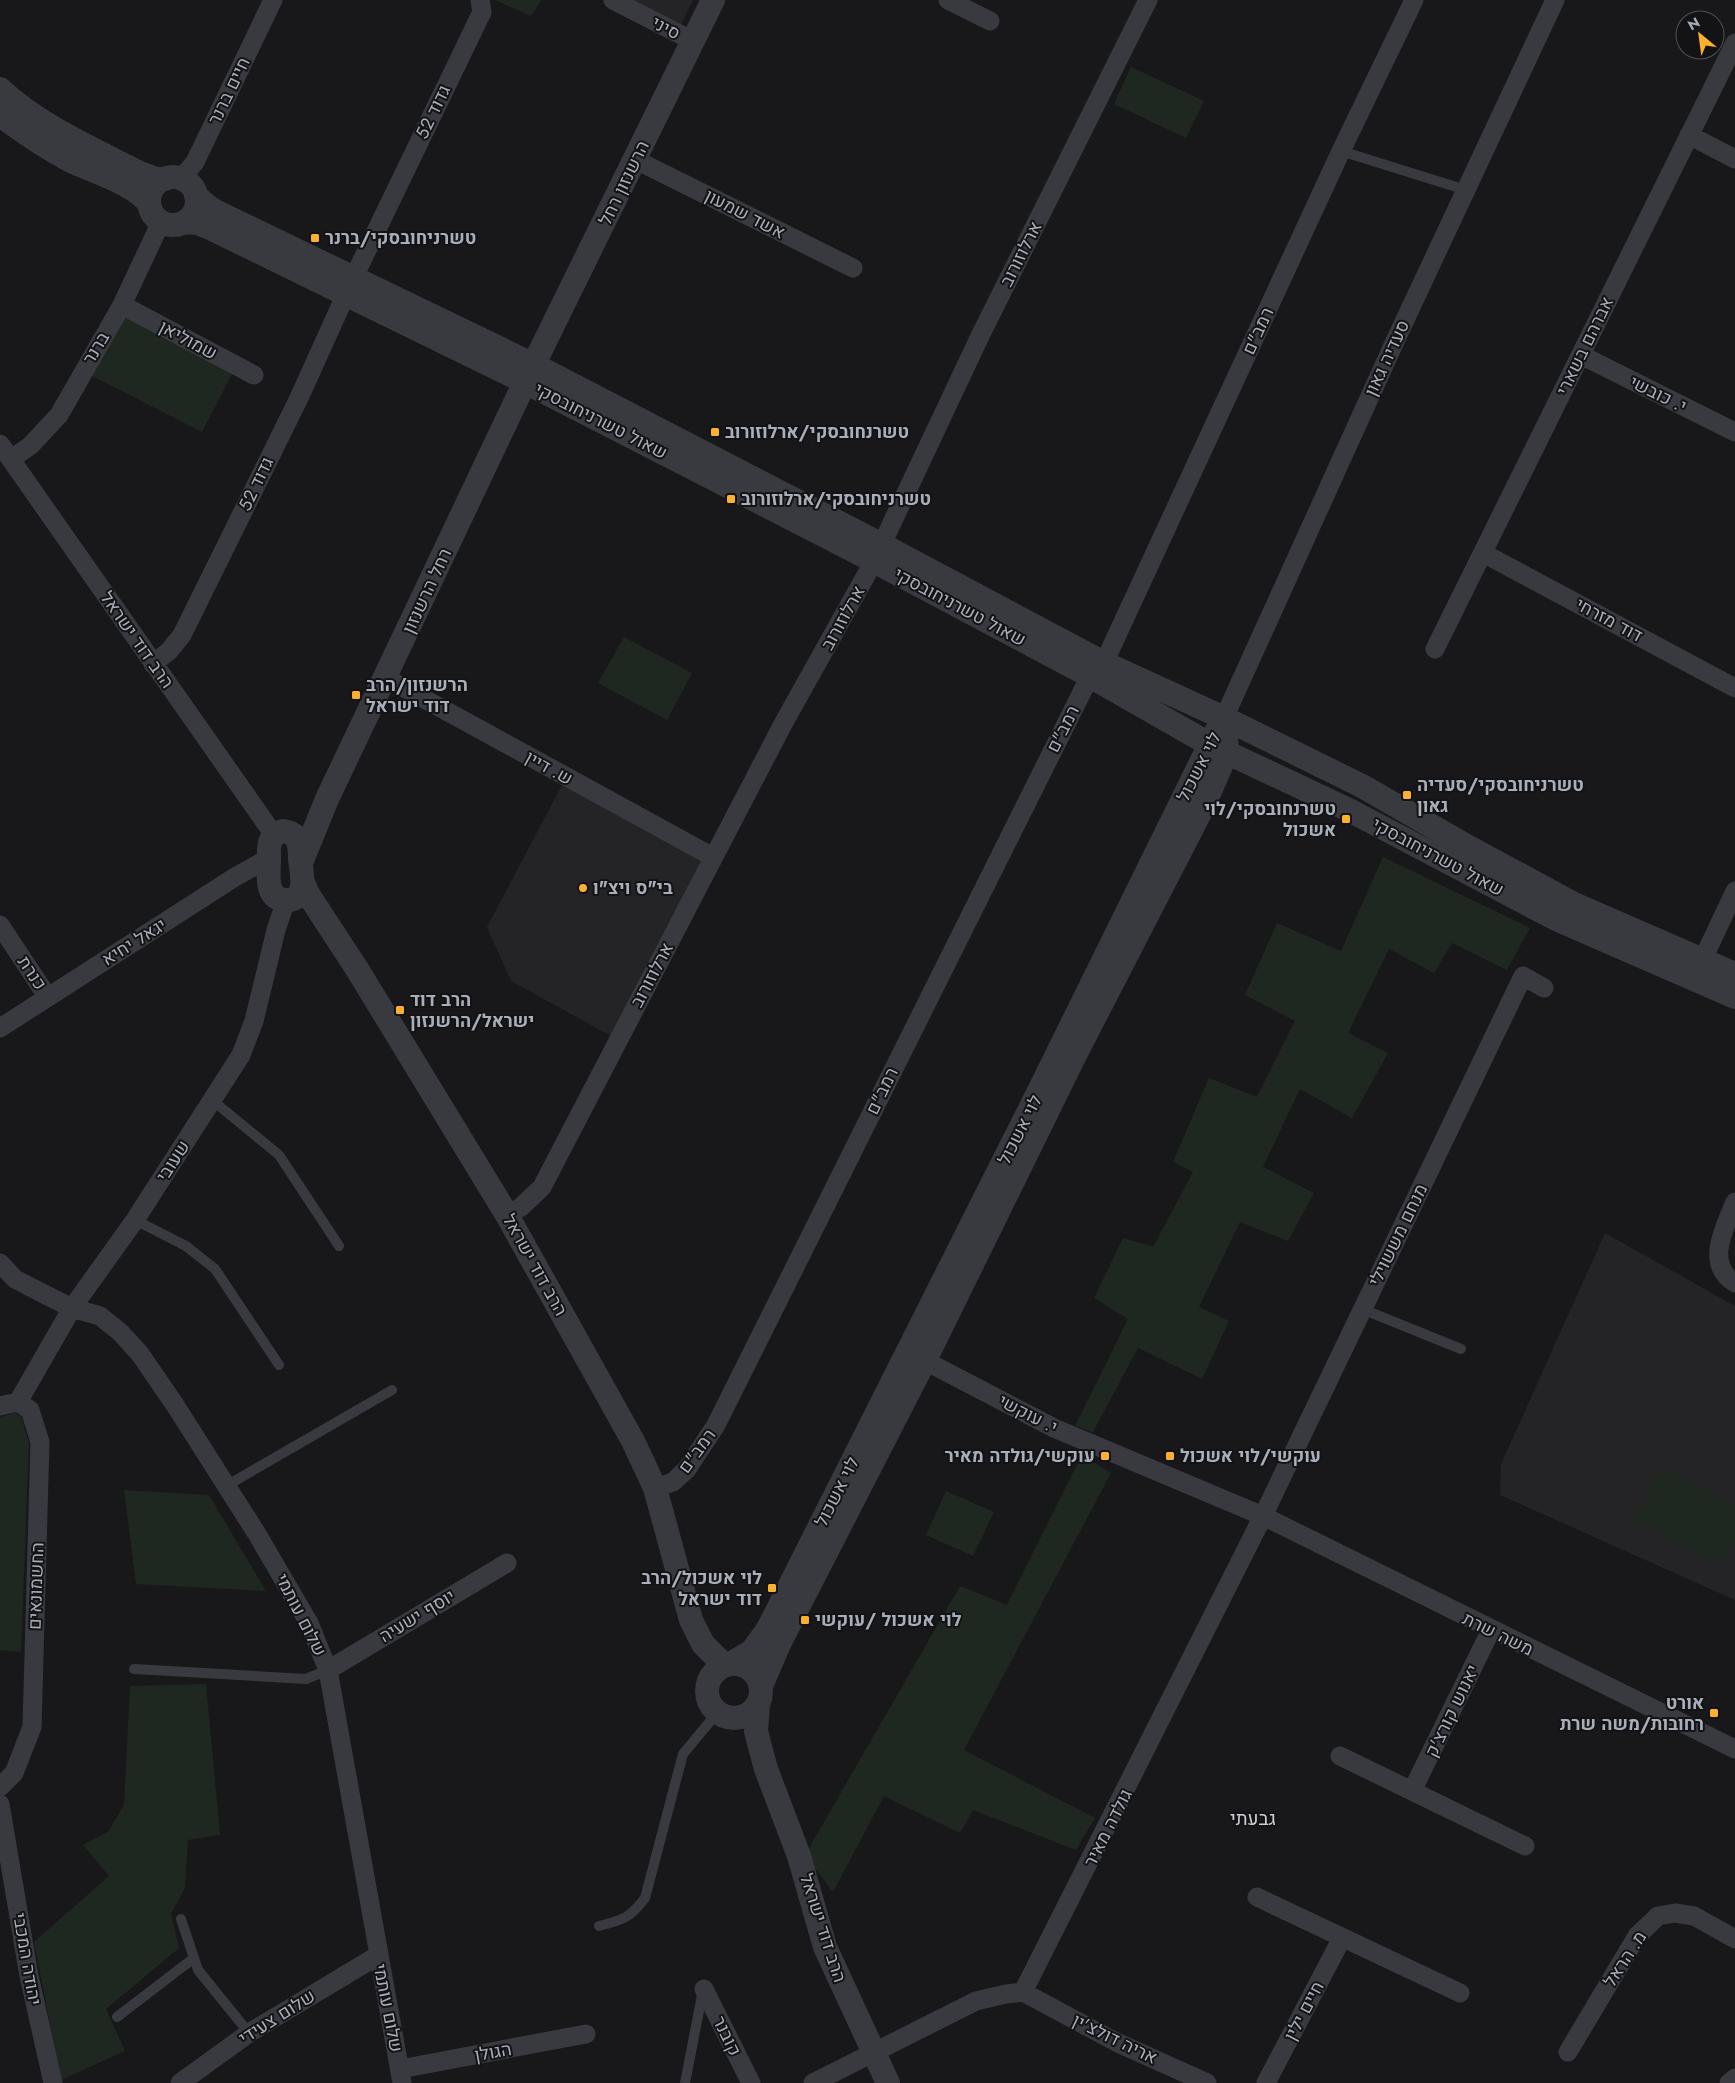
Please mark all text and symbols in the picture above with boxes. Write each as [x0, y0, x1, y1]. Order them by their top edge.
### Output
street label: סיני [647, 10, 685, 46]
north arrow [1675, 10, 1725, 60]
text: N [1684, 12, 1703, 35]
street label: חיים ברנר [201, 53, 257, 129]
street label: גדוד 52 [409, 81, 457, 143]
street label: הרשנזון רחל [592, 136, 656, 230]
street label: אשד שמעון [700, 183, 790, 245]
street label: ארלוזורוב [993, 217, 1049, 291]
place label: טשרניחובסקי/ברנר [325, 225, 476, 251]
marker: טשרניחובסקי/ברנר [309, 232, 321, 244]
street label: אברהם בשארי [1550, 292, 1620, 400]
street label: רמב"ם [1236, 303, 1280, 359]
street label: שמוליאן [154, 314, 222, 366]
street label: סעדיה גאון [1358, 315, 1416, 401]
street label: ברנר [76, 326, 116, 369]
street label: י. כובשי [1625, 369, 1691, 419]
street label: שאול טשרניחובסקי [530, 376, 672, 466]
place label: טשרנחובסקי/ארלוזורוב [725, 419, 909, 445]
marker: טשרנחובסקי/ארלוזורוב [709, 426, 721, 438]
street label: גדוד 52 [232, 453, 280, 515]
place label: טשרניחובסקי/ארלוזורוב [741, 486, 931, 512]
marker: טשרניחובסקי/ארלוזורוב [725, 493, 737, 505]
street label: רחל הרשנזון [396, 544, 458, 638]
street label: שאול טשרניחובסקי [890, 561, 1030, 653]
street label: ארלוזורוב [815, 581, 871, 655]
street label: הרב דוד ישראל [94, 586, 180, 694]
street label: דוד מזרחי [1571, 592, 1647, 648]
place label: הרשנזון/הרב דוד ישראל [366, 672, 468, 719]
marker: הרשנזון/הרב דוד ישראל [350, 689, 362, 701]
street label: רמב"ם [1040, 701, 1086, 757]
street label: לוי אשכול [1170, 727, 1228, 807]
street label: ש. דיין [521, 744, 577, 792]
place label: טשרניחובסקי/סעדיה גאון [1417, 772, 1584, 819]
marker: טשרניחובסקי/סעדיה גאון [1401, 789, 1413, 801]
place label: טשרנחובסקי/לוי אשכול [1204, 796, 1336, 843]
street label: שאול טשרניחובסקי [1368, 811, 1508, 903]
marker: טשרנחובסקי/לוי אשכול [1340, 813, 1352, 825]
place label: בי"ס ויצ"ו [593, 875, 673, 901]
marker: בי"ס ויצ"ו [577, 882, 589, 894]
street label: יגאל יחיא [97, 912, 171, 972]
street label: ארלוזורוב [624, 938, 680, 1012]
street label: כנרת [11, 951, 53, 995]
place label: הרב דוד ישראל/הרשנזון [410, 987, 534, 1034]
marker: הרב דוד ישראל/הרשנזון [394, 1004, 406, 1016]
street label: רמב"ם [859, 1063, 905, 1119]
street label: לוי אשכול [991, 1090, 1049, 1170]
street label: שעובי [150, 1135, 196, 1187]
street label: מנחם מששוילי [1362, 1179, 1434, 1291]
street label: הרב דוד ישראל [496, 1209, 574, 1321]
street label: י. עוקשי [994, 1388, 1062, 1440]
street label: רמב"ם [672, 1423, 722, 1479]
place label: עוקשי/גולדה מאיר [945, 1443, 1095, 1469]
place label: עוקשי/לוי אשכול [1180, 1443, 1321, 1469]
marker: עוקשי/גולדה מאיר [1099, 1450, 1111, 1462]
marker: עוקשי/לוי אשכול [1164, 1450, 1176, 1462]
street label: לוי אשכול [808, 1452, 866, 1532]
street label: החשמונאים [21, 1542, 51, 1630]
place label: לוי אשכול/הרב דוד ישראל [641, 1565, 762, 1612]
street label: שלום עותמי [269, 1569, 333, 1661]
marker: לוי אשכול/הרב דוד ישראל [766, 1582, 778, 1594]
street label: יוסף ישעיה [374, 1583, 460, 1649]
street label: משה שרת [1458, 1606, 1538, 1662]
place label: לוי אשכול /עוקשי [815, 1607, 962, 1633]
marker: לוי אשכול /עוקשי [799, 1614, 811, 1626]
street label: יאנוש קורצ'ק [1418, 1660, 1486, 1762]
place label: אורט רחובות/משה שרת [1560, 1690, 1704, 1737]
marker: אורט רחובות/משה שרת [1708, 1707, 1720, 1719]
street label: גולדה מאיר [1077, 1785, 1139, 1871]
district label: גבעתי [1230, 1805, 1276, 1832]
street label: הרב דוד ישראל [793, 1870, 853, 1986]
street label: יהודה המכבי [6, 1911, 48, 2007]
street label: מ. הראל [1597, 1926, 1653, 1992]
street label: שלום עותמי [367, 1962, 409, 2054]
street label: חיים ילין [1278, 1977, 1330, 2045]
street label: שלום צעידי [234, 1983, 320, 2051]
street label: אריה דולצ'ין [1068, 2007, 1162, 2071]
street label: קובנר [706, 2012, 748, 2060]
street label: הגולן [472, 2036, 514, 2068]

